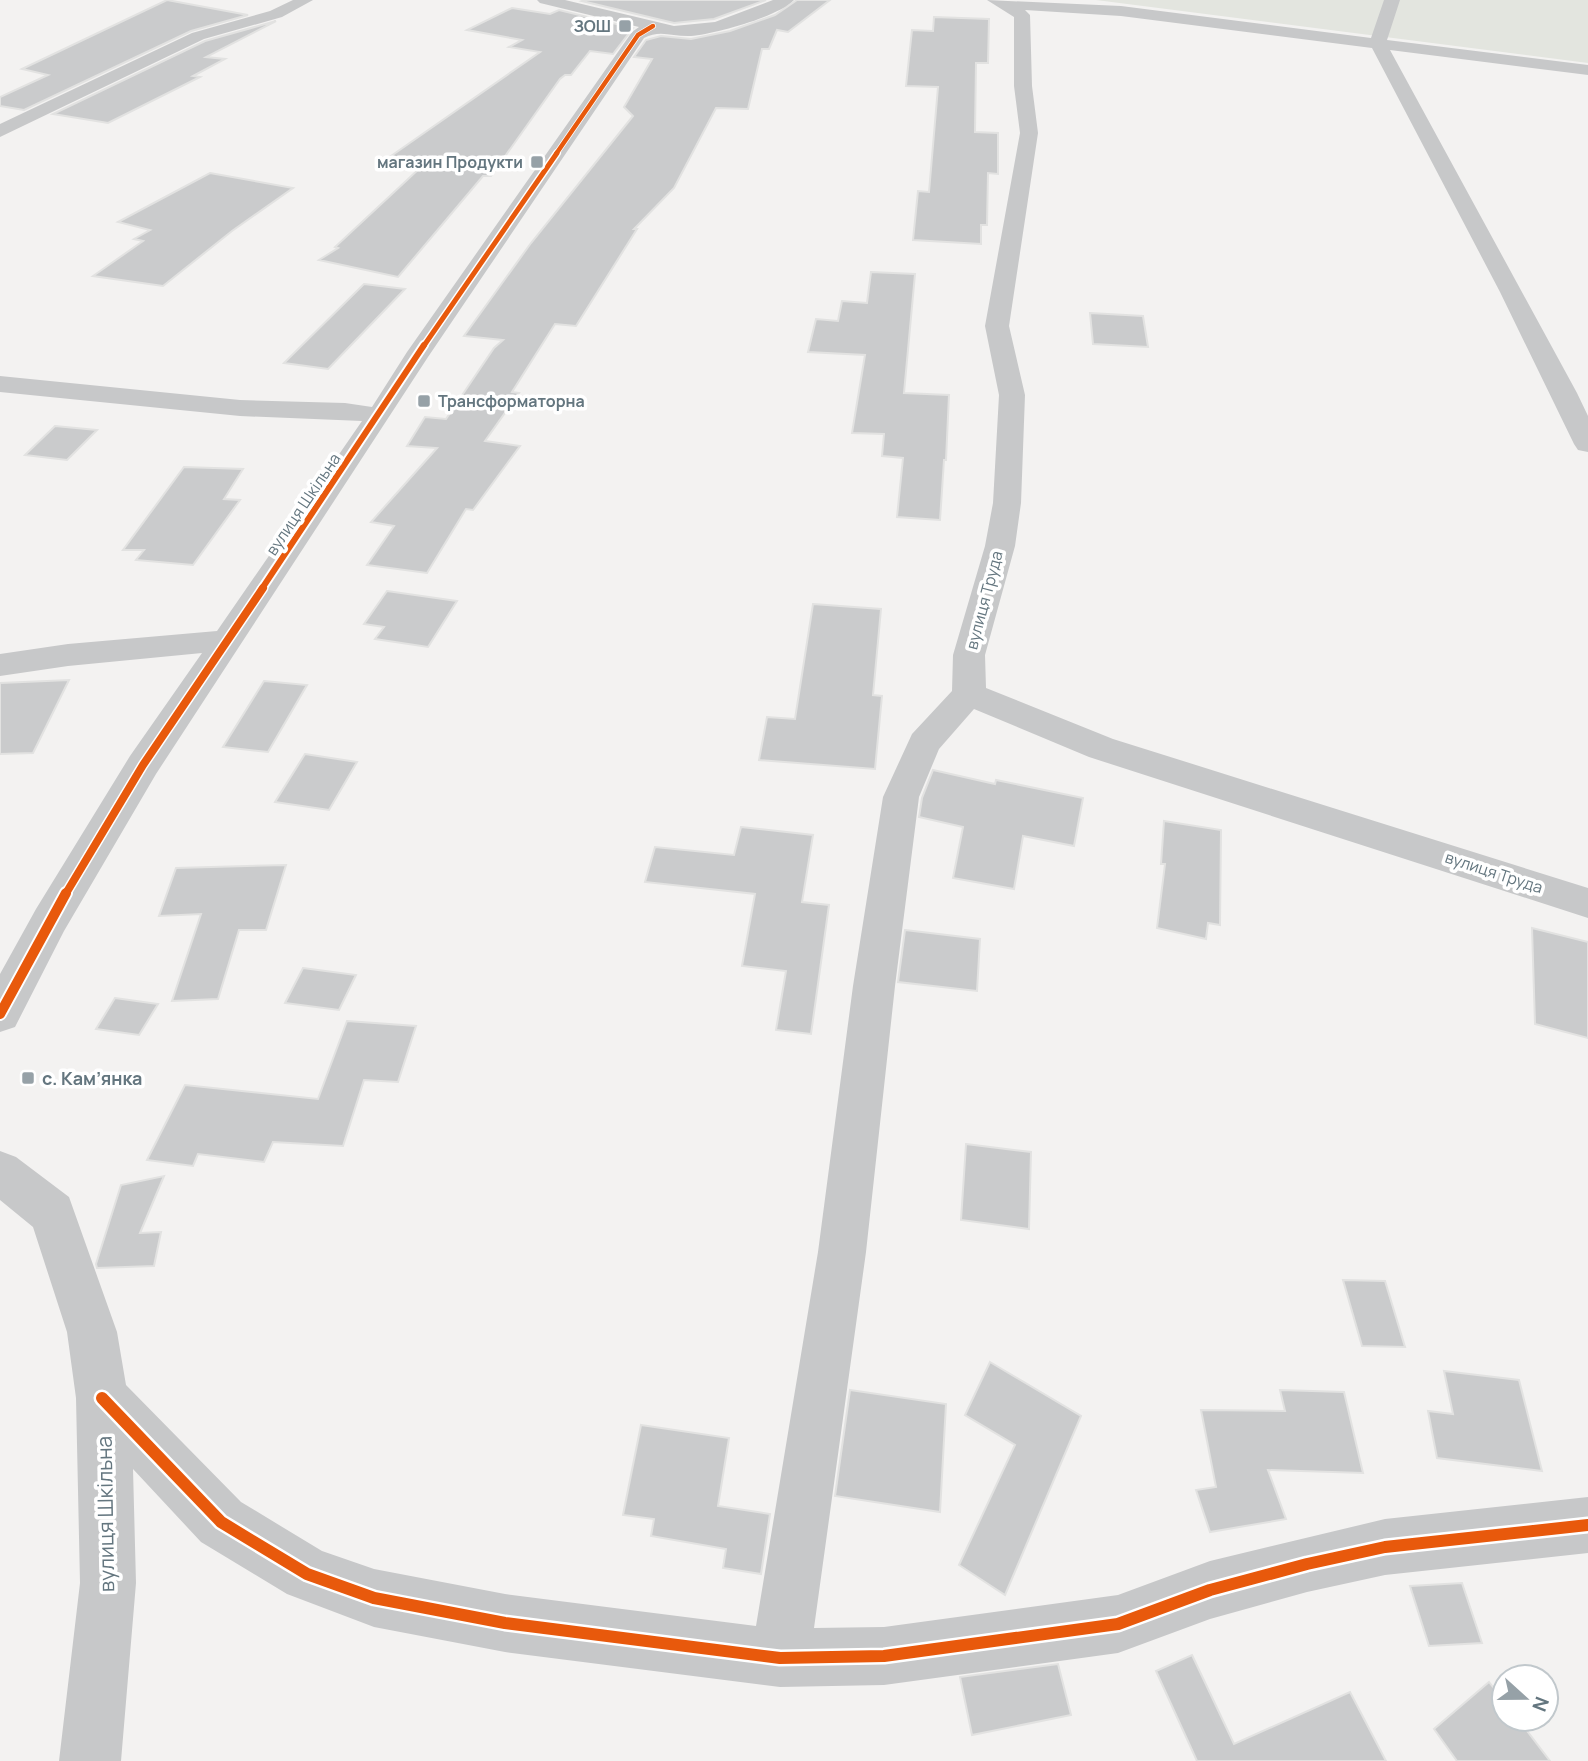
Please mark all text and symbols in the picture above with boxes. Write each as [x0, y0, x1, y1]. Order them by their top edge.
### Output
place label: ЗОШ [573, 15, 611, 37]
marker: ЗОШ [617, 18, 633, 34]
place label: магазин Продукти [377, 151, 523, 173]
marker: магазин Продукти [529, 154, 545, 170]
place label: Трансформаторна [438, 390, 585, 412]
marker: Трансформаторна [416, 393, 432, 409]
street label: вулиця Шкільна [261, 449, 345, 559]
street label: вулиця Труда [960, 548, 1008, 652]
street label: вулиця Труда [1442, 846, 1546, 898]
place label: с. Кам’янка [42, 1066, 142, 1090]
marker: с. Кам’янка [20, 1070, 36, 1086]
street label: вулиця Шкільна [90, 1436, 120, 1592]
north arrow [1490, 1663, 1560, 1733]
text: N [1526, 1693, 1555, 1715]

